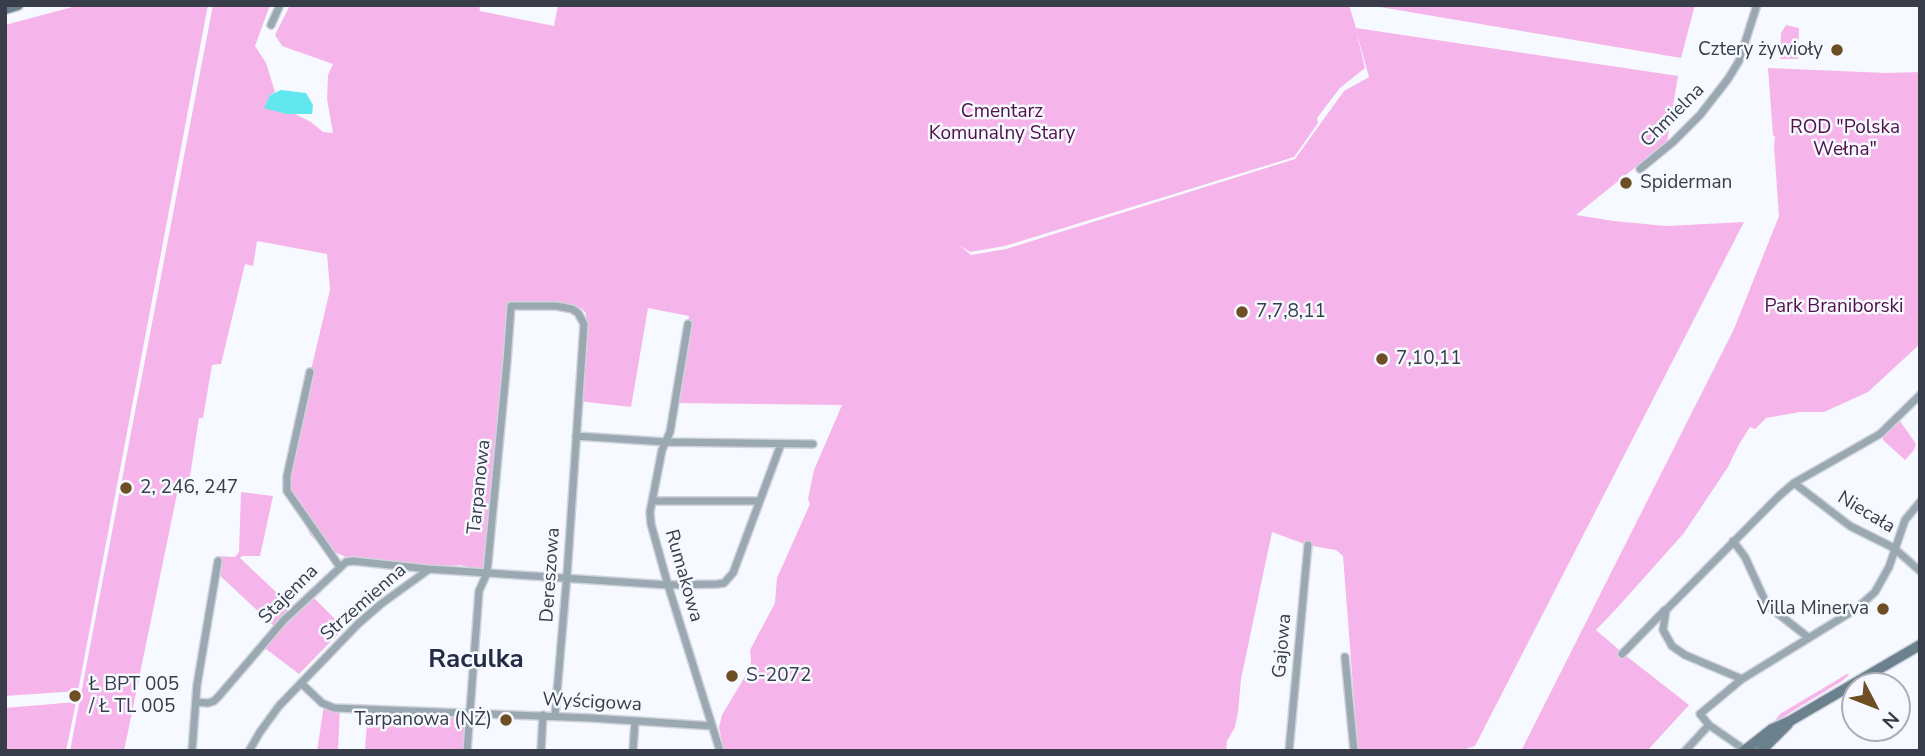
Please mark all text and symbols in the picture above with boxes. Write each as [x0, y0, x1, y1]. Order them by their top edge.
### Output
place label: Cztery żywioły [1698, 39, 1823, 61]
marker: Cztery żywioły [1829, 42, 1845, 58]
street label: Chmielna [1636, 79, 1710, 153]
park label: Cmentarz Komunalny Stary [929, 101, 1075, 145]
park label: ROD "Polska Wełna" [1790, 117, 1900, 161]
place label: Spiderman [1640, 172, 1732, 194]
marker: Spiderman [1618, 175, 1634, 191]
park label: Park Braniborski [1764, 296, 1904, 318]
place label: 7,7,8,11 [1256, 301, 1326, 323]
marker: 7,7,8,11 [1234, 304, 1250, 320]
place label: 7,10,11 [1396, 348, 1462, 370]
marker: 7,10,11 [1374, 351, 1390, 367]
street label: Tarpanowa [464, 439, 496, 535]
place label: 2, 246, 247 [140, 477, 238, 499]
marker: 2, 246, 247 [118, 480, 134, 496]
street label: Niecała [1833, 487, 1899, 539]
street label: Dereszowa [536, 527, 566, 623]
street label: Rumakowa [659, 527, 707, 625]
street label: Strzemienna [316, 560, 412, 646]
street label: Stajenna [255, 561, 323, 629]
place label: Villa Minerva [1757, 598, 1869, 620]
marker: Villa Minerva [1875, 601, 1891, 617]
street label: Gajowa [1269, 613, 1297, 679]
district label: Raculka [428, 645, 524, 677]
place label: S-2072 [746, 665, 811, 687]
marker: S-2072 [724, 668, 740, 684]
north arrow [1841, 672, 1911, 742]
place label: Ł BPT 005 / Ł TL 005 [89, 674, 179, 718]
marker: Ł BPT 005 / Ł TL 005 [67, 688, 83, 704]
street label: Wyścigowa [542, 689, 642, 717]
text: N [1876, 706, 1905, 734]
place label: Tarpanowa (NŻ) [354, 709, 492, 731]
marker: Tarpanowa (NŻ) [498, 712, 514, 728]

